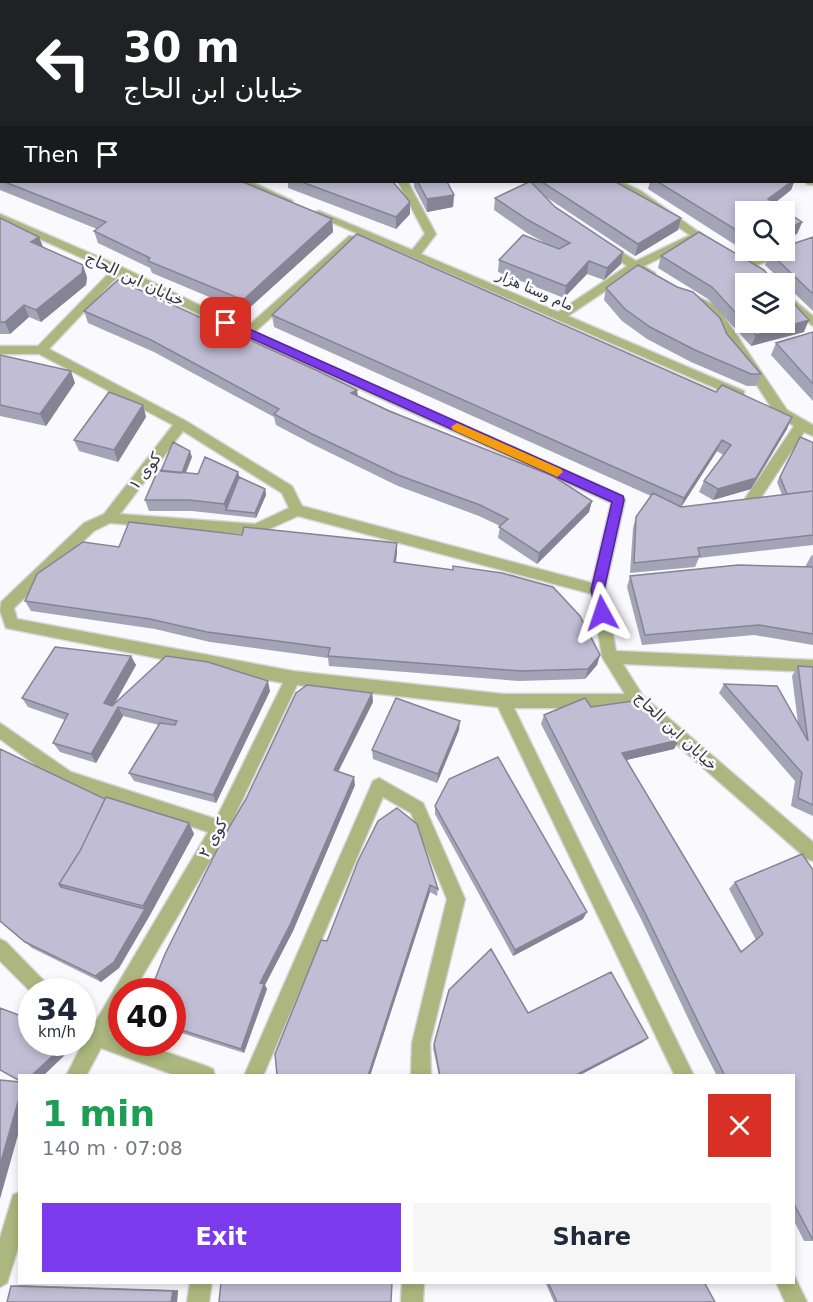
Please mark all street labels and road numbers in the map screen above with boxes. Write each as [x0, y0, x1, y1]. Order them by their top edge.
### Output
street label: خیابان ابن الحاج [82, 248, 187, 311]
street label: مام وستا هژار [493, 266, 576, 314]
street label: کوی ۱ [125, 448, 166, 494]
street label: خیابان ابن الحاج [630, 688, 722, 775]
street label: کوی ۲ [194, 815, 233, 861]

